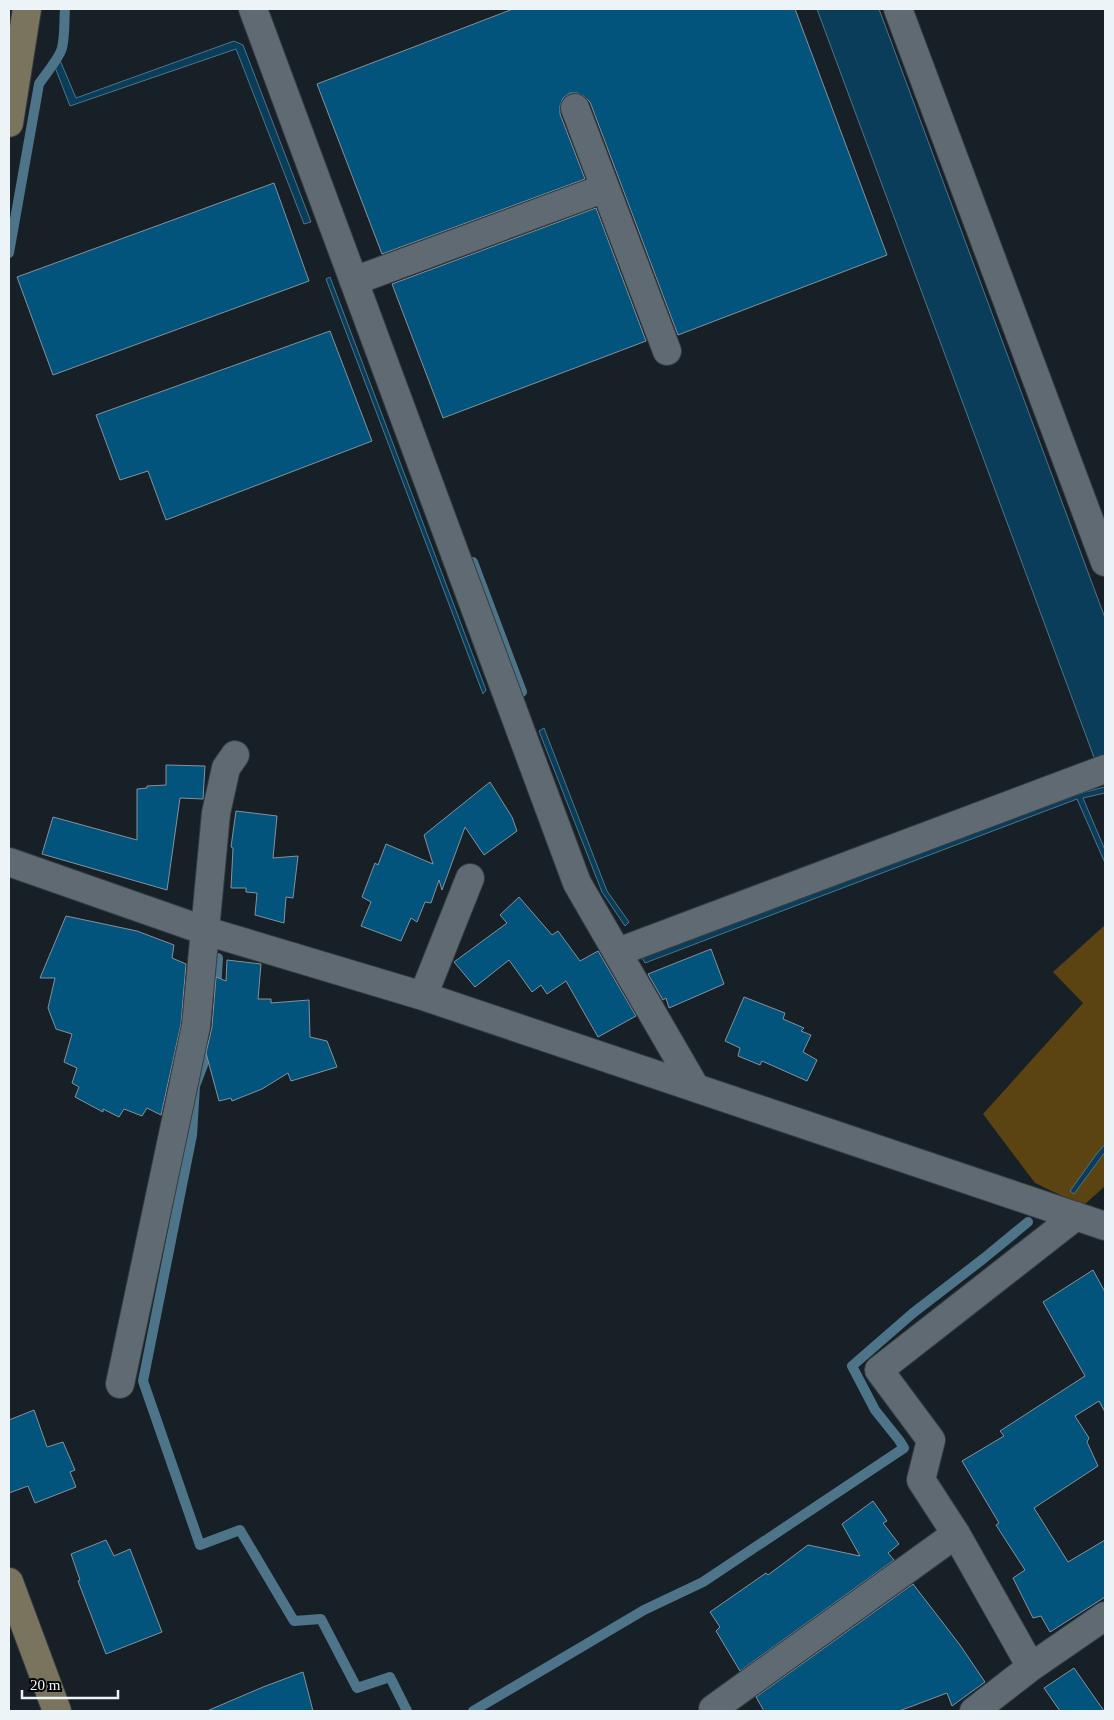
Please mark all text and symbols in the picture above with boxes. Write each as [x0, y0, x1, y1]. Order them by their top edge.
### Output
scale bar [22, 1668, 119, 1700]
text: 20 m [30, 1677, 61, 1693]

